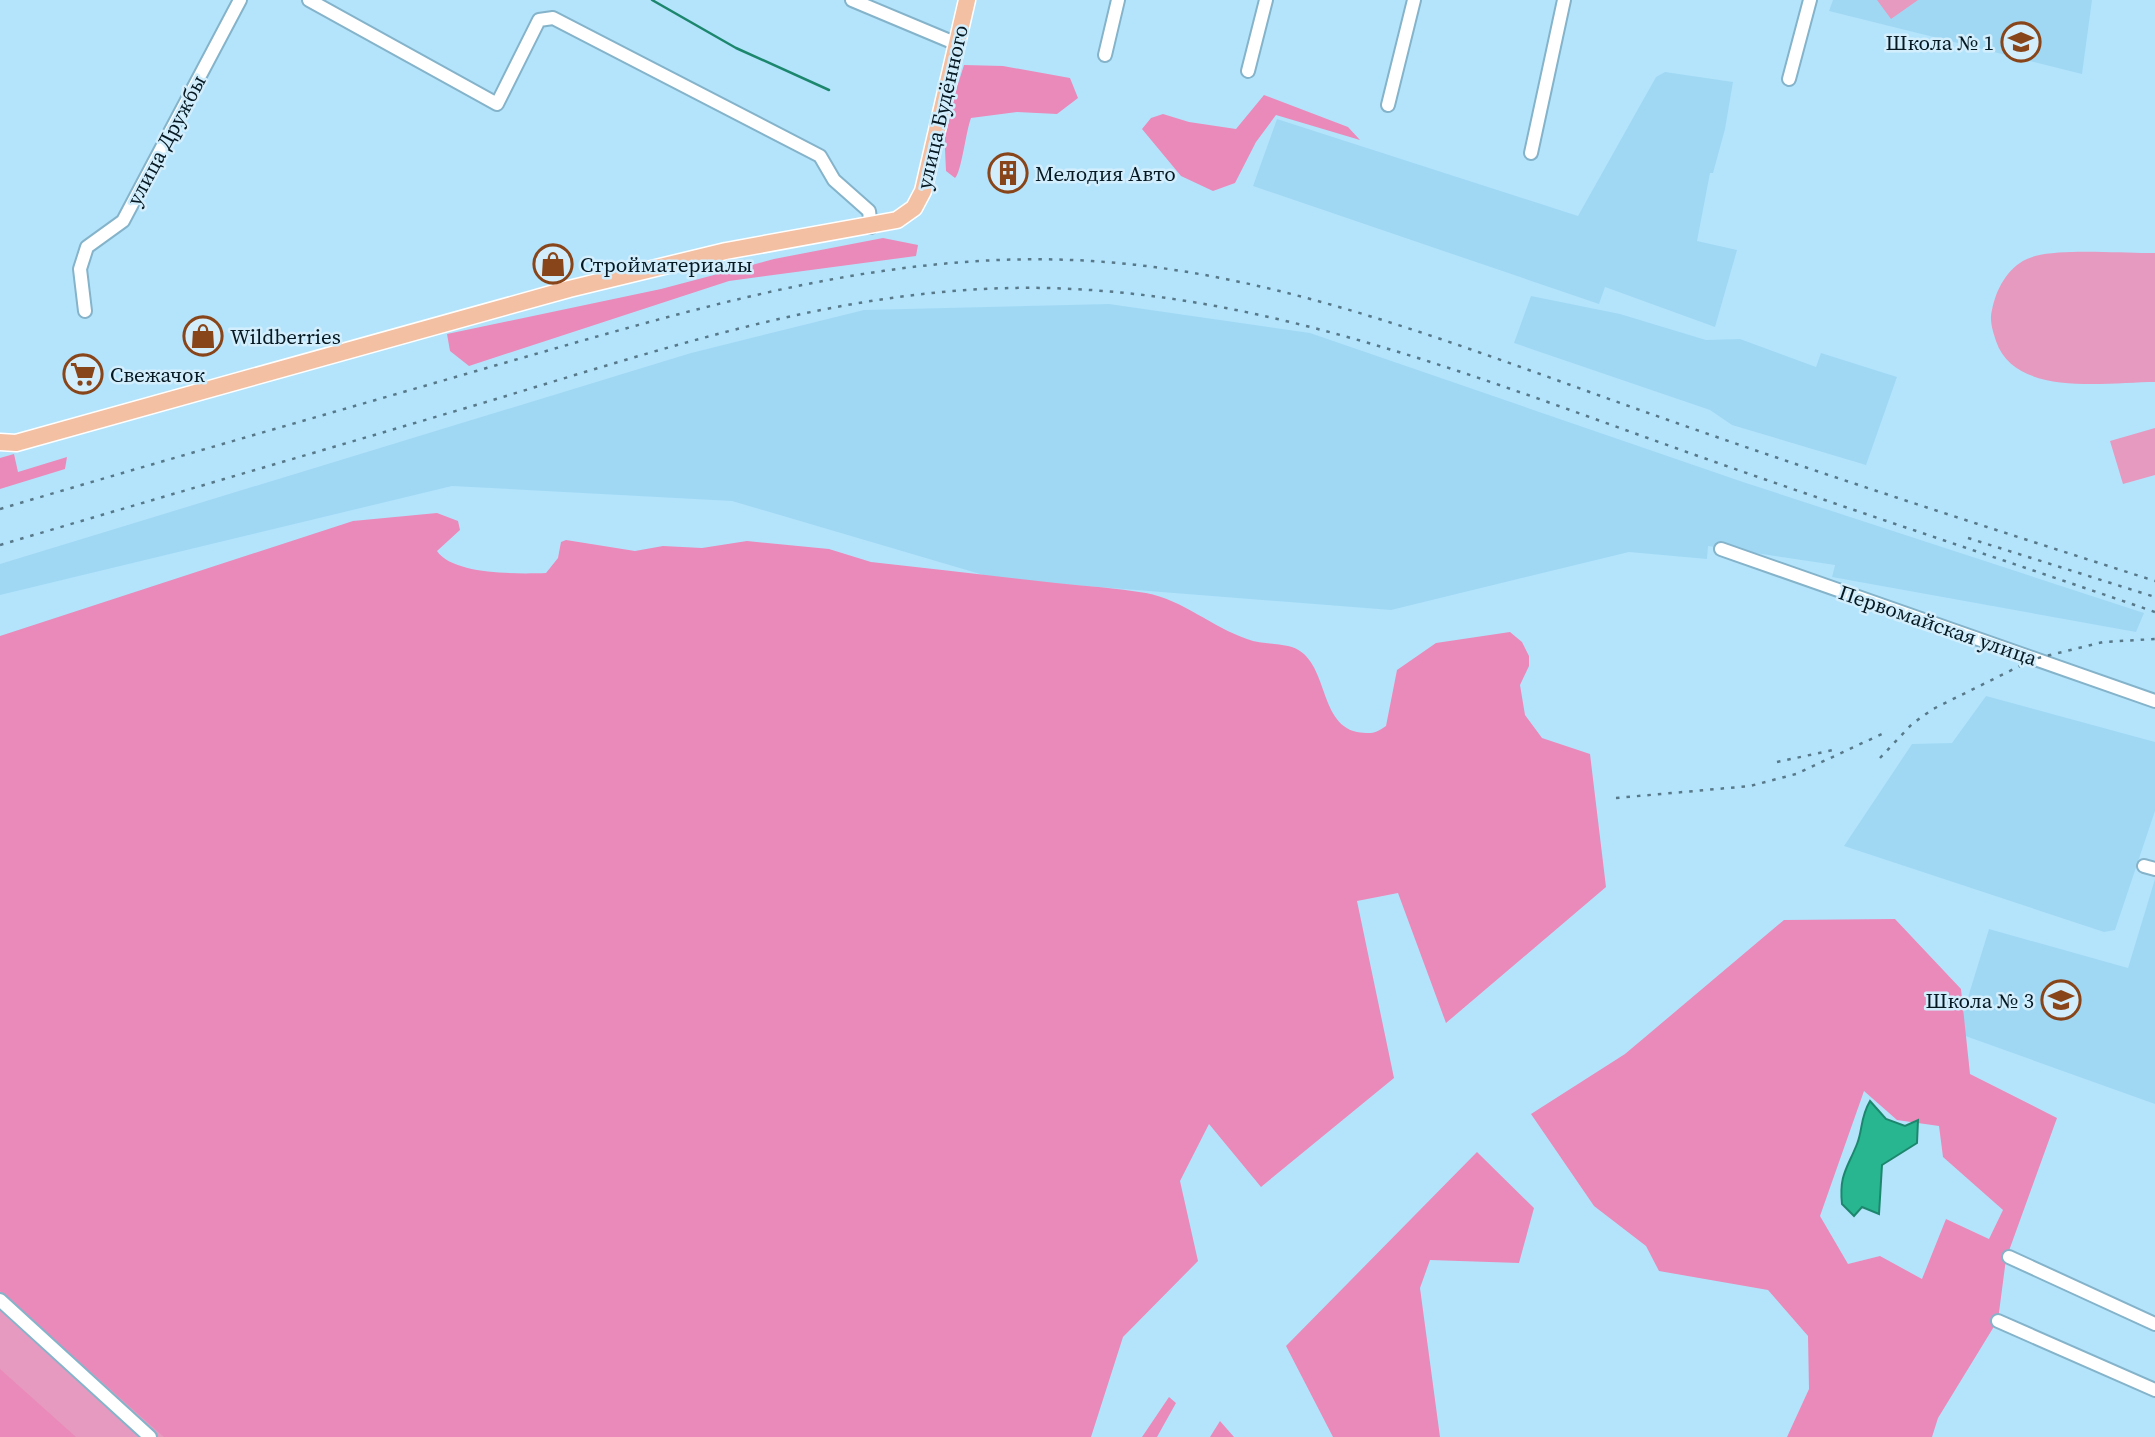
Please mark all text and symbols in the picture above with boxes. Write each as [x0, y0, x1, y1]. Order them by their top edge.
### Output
school or university icon: Школа № 1 [2000, 21, 2042, 63]
street label: улица Будённого [909, 22, 975, 192]
place label: Школа № 1 [1886, 28, 1994, 57]
street label: улица Дружбы [119, 70, 213, 210]
building icon: Мелодия Авто [987, 152, 1029, 194]
place label: Мелодия Авто [1035, 159, 1176, 188]
shop icon: Стройматериалы [532, 243, 574, 285]
place label: Стройматериалы [580, 250, 753, 279]
shop icon: Wildberries [182, 315, 224, 357]
place label: Wildberries [230, 322, 341, 351]
supermarket icon: Свежачок [62, 353, 104, 395]
place label: Свежачок [110, 360, 205, 389]
street label: Первомайская улица [1835, 577, 2041, 673]
school or university icon: Школа № 3 [2040, 979, 2082, 1021]
place label: Школа № 3 [1926, 986, 2034, 1015]

